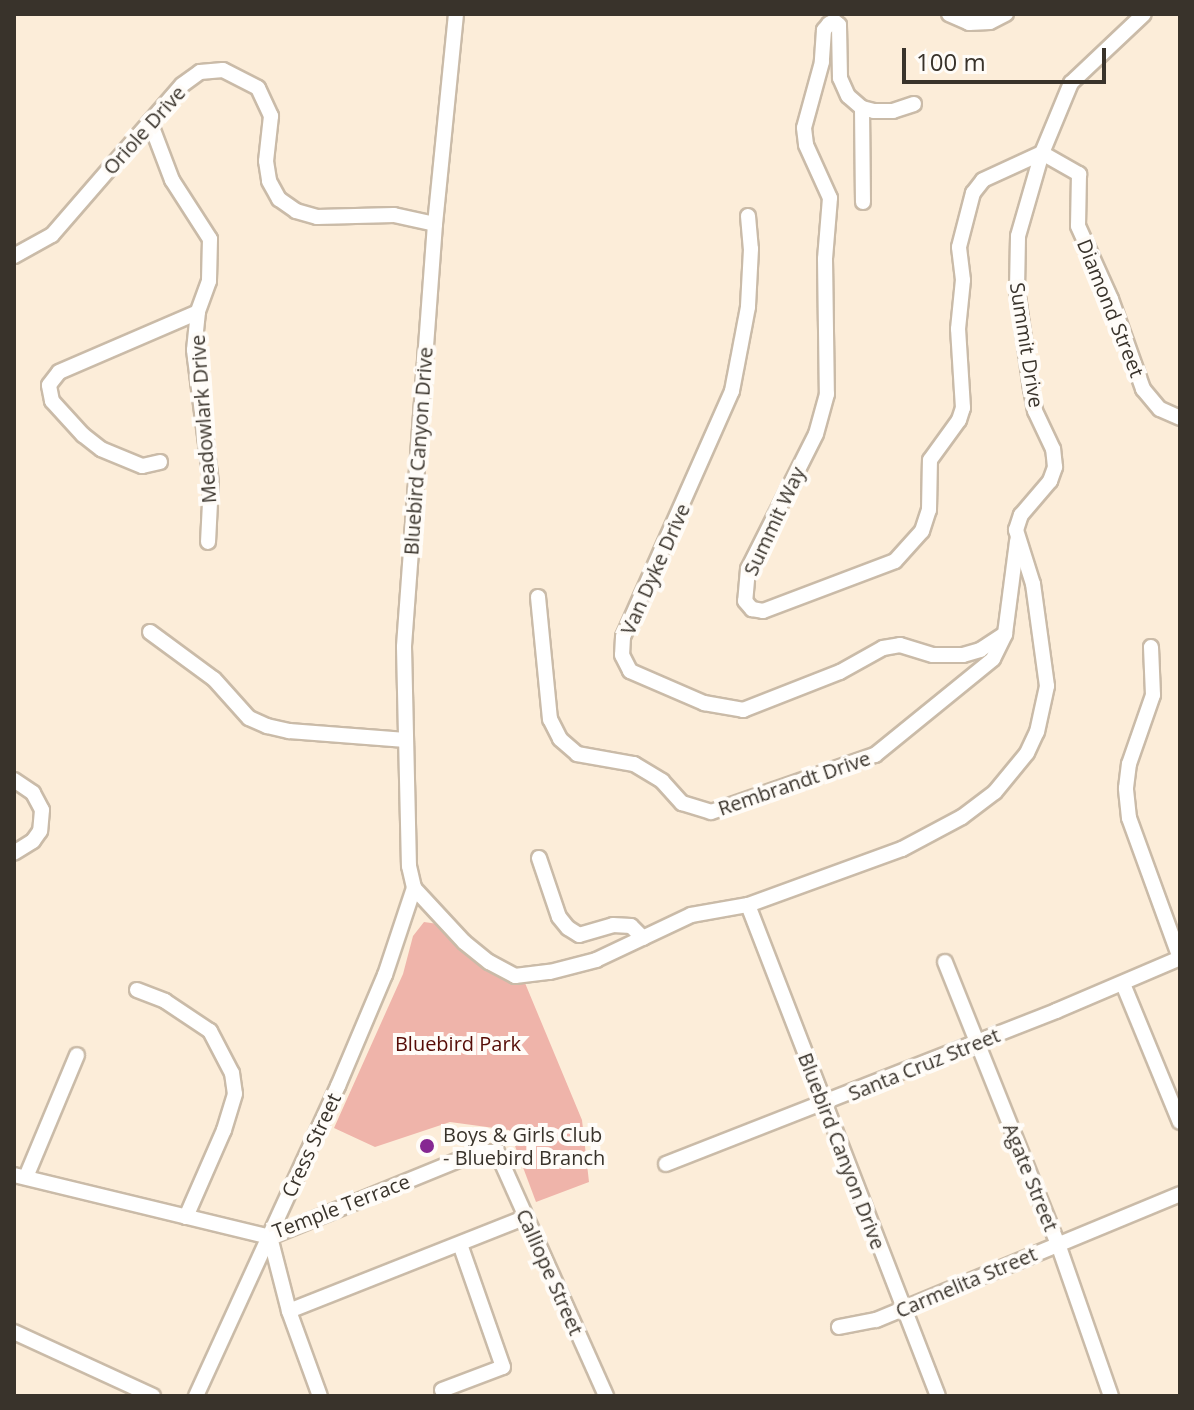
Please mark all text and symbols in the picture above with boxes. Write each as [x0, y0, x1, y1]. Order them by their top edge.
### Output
scale bar [906, 32, 1110, 82]
text: 100 m [916, 45, 986, 78]
street label: Oriole Drive [98, 81, 190, 179]
street label: Diamond Street [1072, 235, 1150, 381]
street label: Summit Drive [1005, 281, 1049, 409]
street label: Meadowlark Drive [185, 334, 221, 504]
street label: Bluebird Canyon Drive [399, 346, 437, 556]
street label: Summit Way [738, 463, 810, 579]
street label: Van Dyke Drive [615, 500, 695, 638]
street label: Rembrandt Drive [715, 746, 873, 820]
street label: Santa Cruz Street [845, 1023, 1003, 1105]
park label: Bluebird Park [395, 1031, 521, 1055]
street label: Bluebird Canyon Drive [793, 1049, 891, 1253]
street label: Cress Street [276, 1089, 346, 1201]
street label: Agate Street [999, 1120, 1063, 1234]
place label: Boys & Girls Club - Bluebird Branch [443, 1122, 605, 1169]
marker: Boys & Girls Club - Bluebird Branch [418, 1137, 436, 1155]
street label: Temple Terrace [269, 1169, 413, 1243]
street label: Calliope Street [511, 1205, 589, 1339]
street label: Carmelita Street [892, 1241, 1040, 1323]

